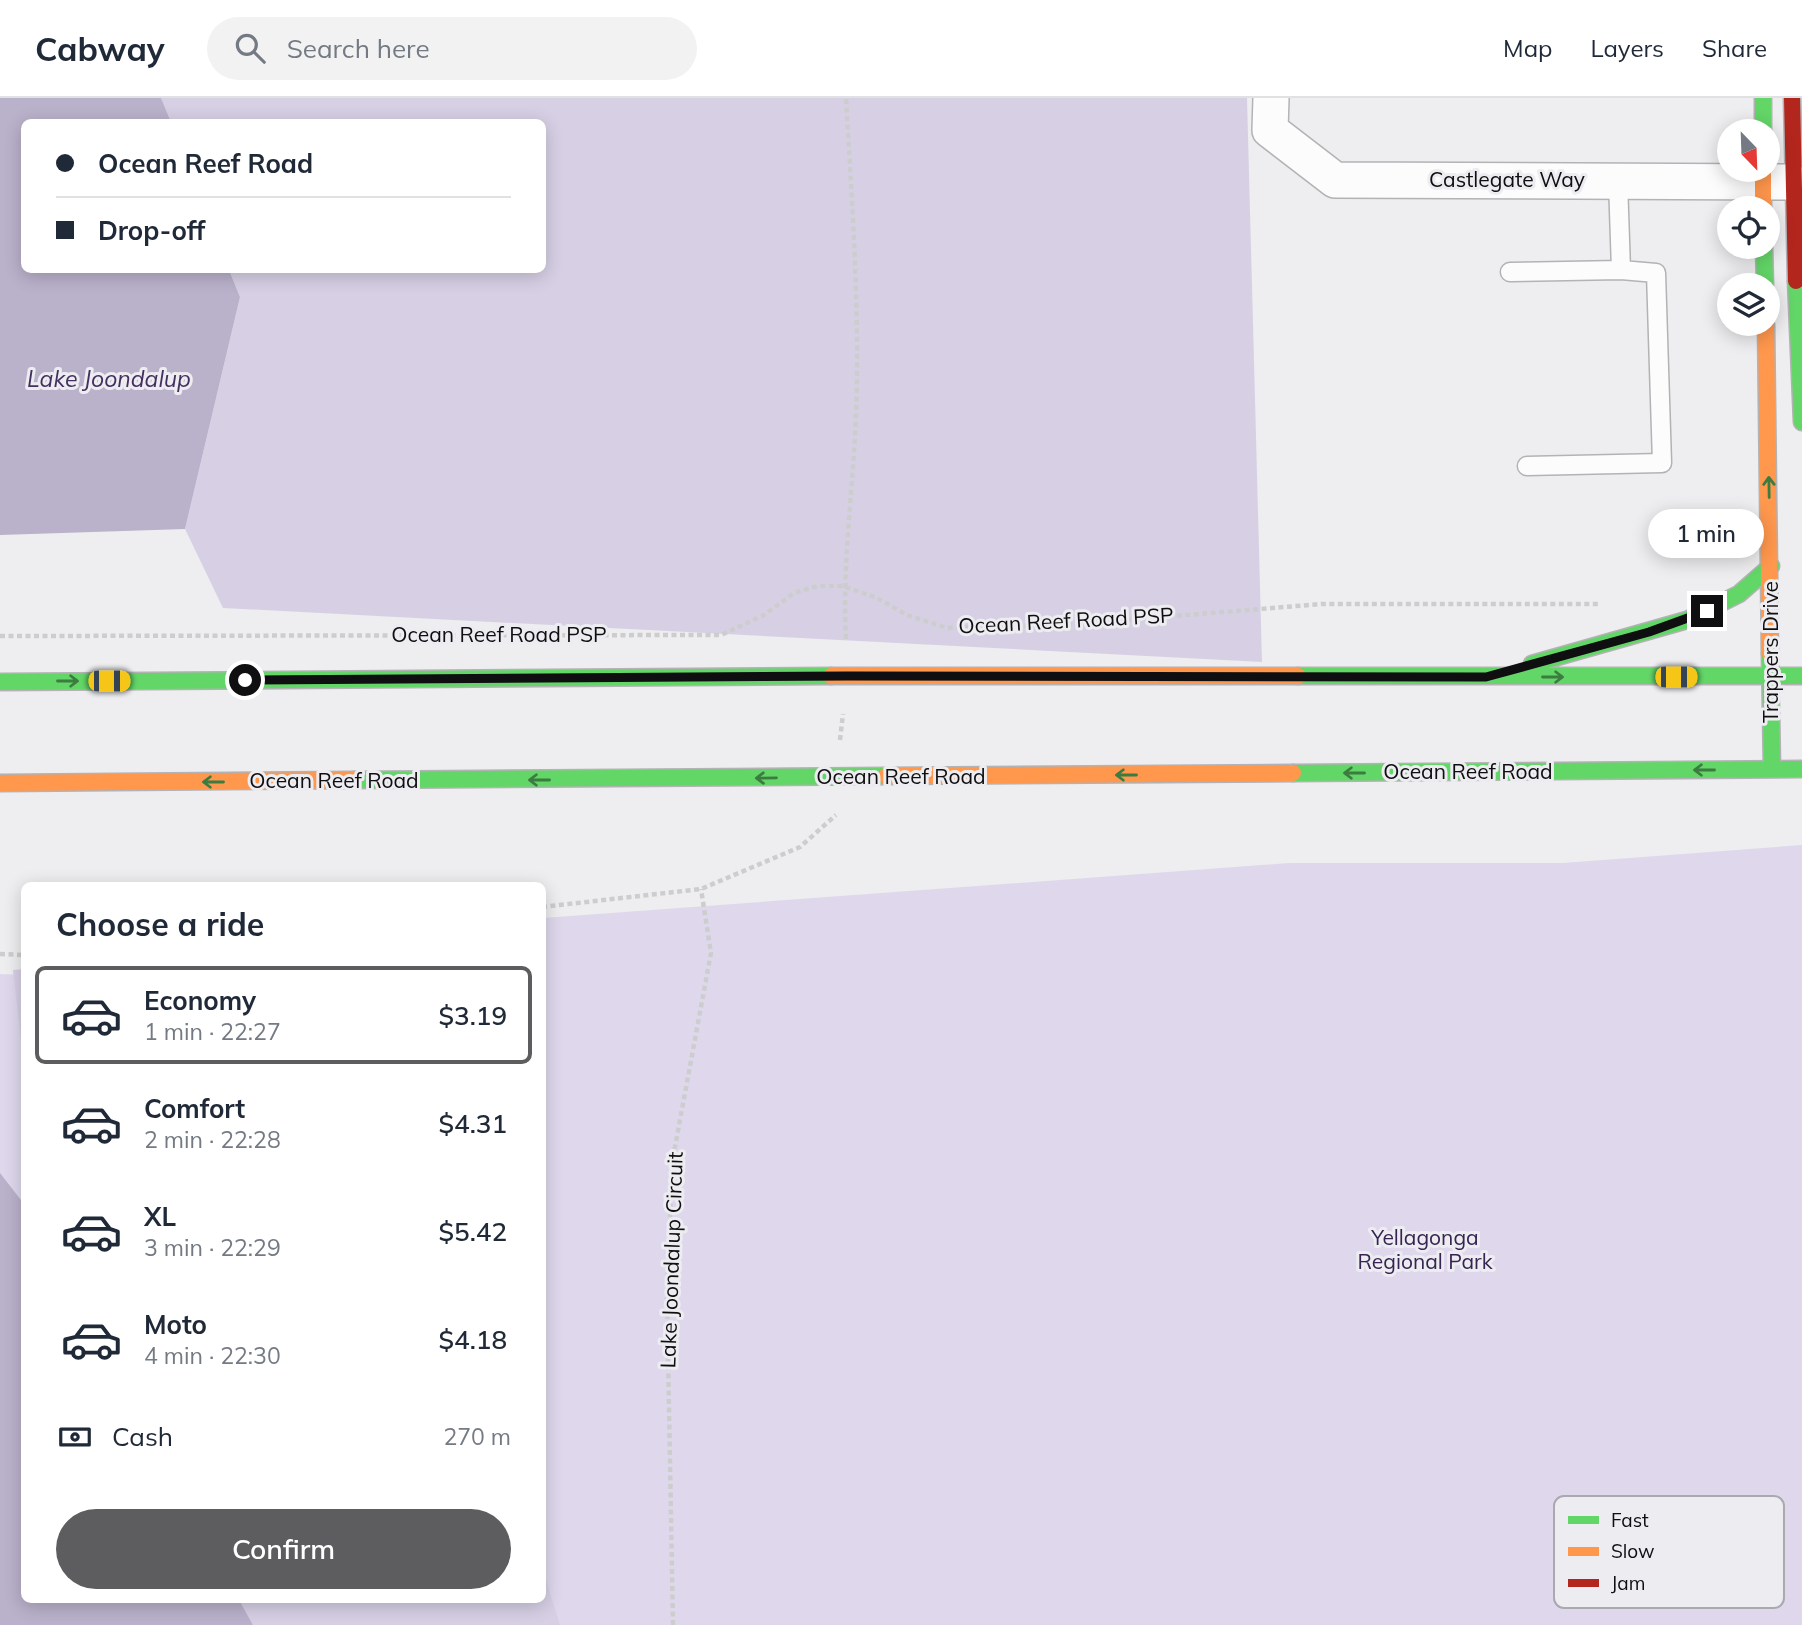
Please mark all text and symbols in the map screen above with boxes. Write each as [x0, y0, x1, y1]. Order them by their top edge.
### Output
search box [207, 17, 697, 80]
text: Cabway [35, 28, 165, 69]
icon: search [231, 29, 269, 67]
text: Search here [287, 32, 430, 65]
text: Map [1503, 33, 1552, 63]
text: Layers [1590, 33, 1664, 63]
text: Share [1702, 33, 1767, 63]
north arrow [1717, 119, 1780, 182]
map controls [1717, 119, 1780, 336]
text: Ocean Reef Road [98, 147, 313, 180]
street label: Castlegate Way [1429, 166, 1585, 192]
button: locate [1717, 196, 1780, 259]
text: Drop-off [98, 214, 205, 247]
button: layers [1717, 273, 1780, 336]
water label: Lake Joondalup [27, 364, 191, 393]
one-way arrow [1762, 475, 1776, 498]
callout: 1 min [1649, 510, 1765, 559]
text: 1 min [1676, 519, 1736, 548]
street label: Trappers Drive [1757, 581, 1783, 723]
route end [1691, 595, 1723, 627]
street label: Ocean Reef Road PSP [958, 601, 1174, 639]
street label: Ocean Reef Road PSP [391, 621, 607, 647]
route start [229, 664, 261, 696]
car [1656, 667, 1698, 688]
one-way arrow [1541, 670, 1564, 684]
car [89, 671, 131, 692]
one-way arrow [56, 674, 79, 688]
street label: Ocean Reef Road [1383, 758, 1553, 784]
street label: Ocean Reef Road [816, 763, 986, 789]
one-way arrow [1693, 763, 1716, 777]
one-way arrow [1343, 766, 1366, 780]
street label: Ocean Reef Road [249, 767, 419, 793]
one-way arrow [1115, 768, 1138, 782]
one-way arrow [755, 771, 778, 785]
one-way arrow [528, 773, 551, 787]
one-way arrow [202, 775, 225, 789]
text: Choose a ride [56, 904, 264, 944]
icon: car [60, 984, 123, 1047]
text: Economy [144, 984, 256, 1017]
text: $3.19 [438, 999, 507, 1032]
text: 1 min · 22:27 [144, 1017, 281, 1046]
icon: car [60, 1092, 123, 1155]
text: Comfort [144, 1092, 245, 1125]
text: $4.31 [438, 1107, 507, 1140]
text: 2 min · 22:28 [144, 1125, 281, 1154]
street label: Lake Joondalup Circuit [654, 1151, 688, 1369]
icon: car [60, 1200, 123, 1263]
text: XL [144, 1200, 176, 1233]
text: $5.42 [438, 1215, 507, 1248]
park label: Yellagonga Regional Park [1358, 1224, 1493, 1274]
text: 3 min · 22:29 [144, 1233, 281, 1262]
icon: car [60, 1308, 123, 1371]
text: Moto [144, 1308, 207, 1341]
text: $4.18 [438, 1323, 507, 1356]
text: 4 min · 22:30 [144, 1341, 281, 1370]
icon: cash [56, 1418, 94, 1456]
text: Cash [112, 1420, 173, 1453]
text: 270 m [443, 1422, 511, 1451]
legend [1554, 1496, 1784, 1608]
text: Fast [1611, 1508, 1649, 1532]
button: Confirm [56, 1509, 511, 1589]
text: Slow [1611, 1539, 1655, 1563]
text: Jam [1611, 1571, 1645, 1595]

